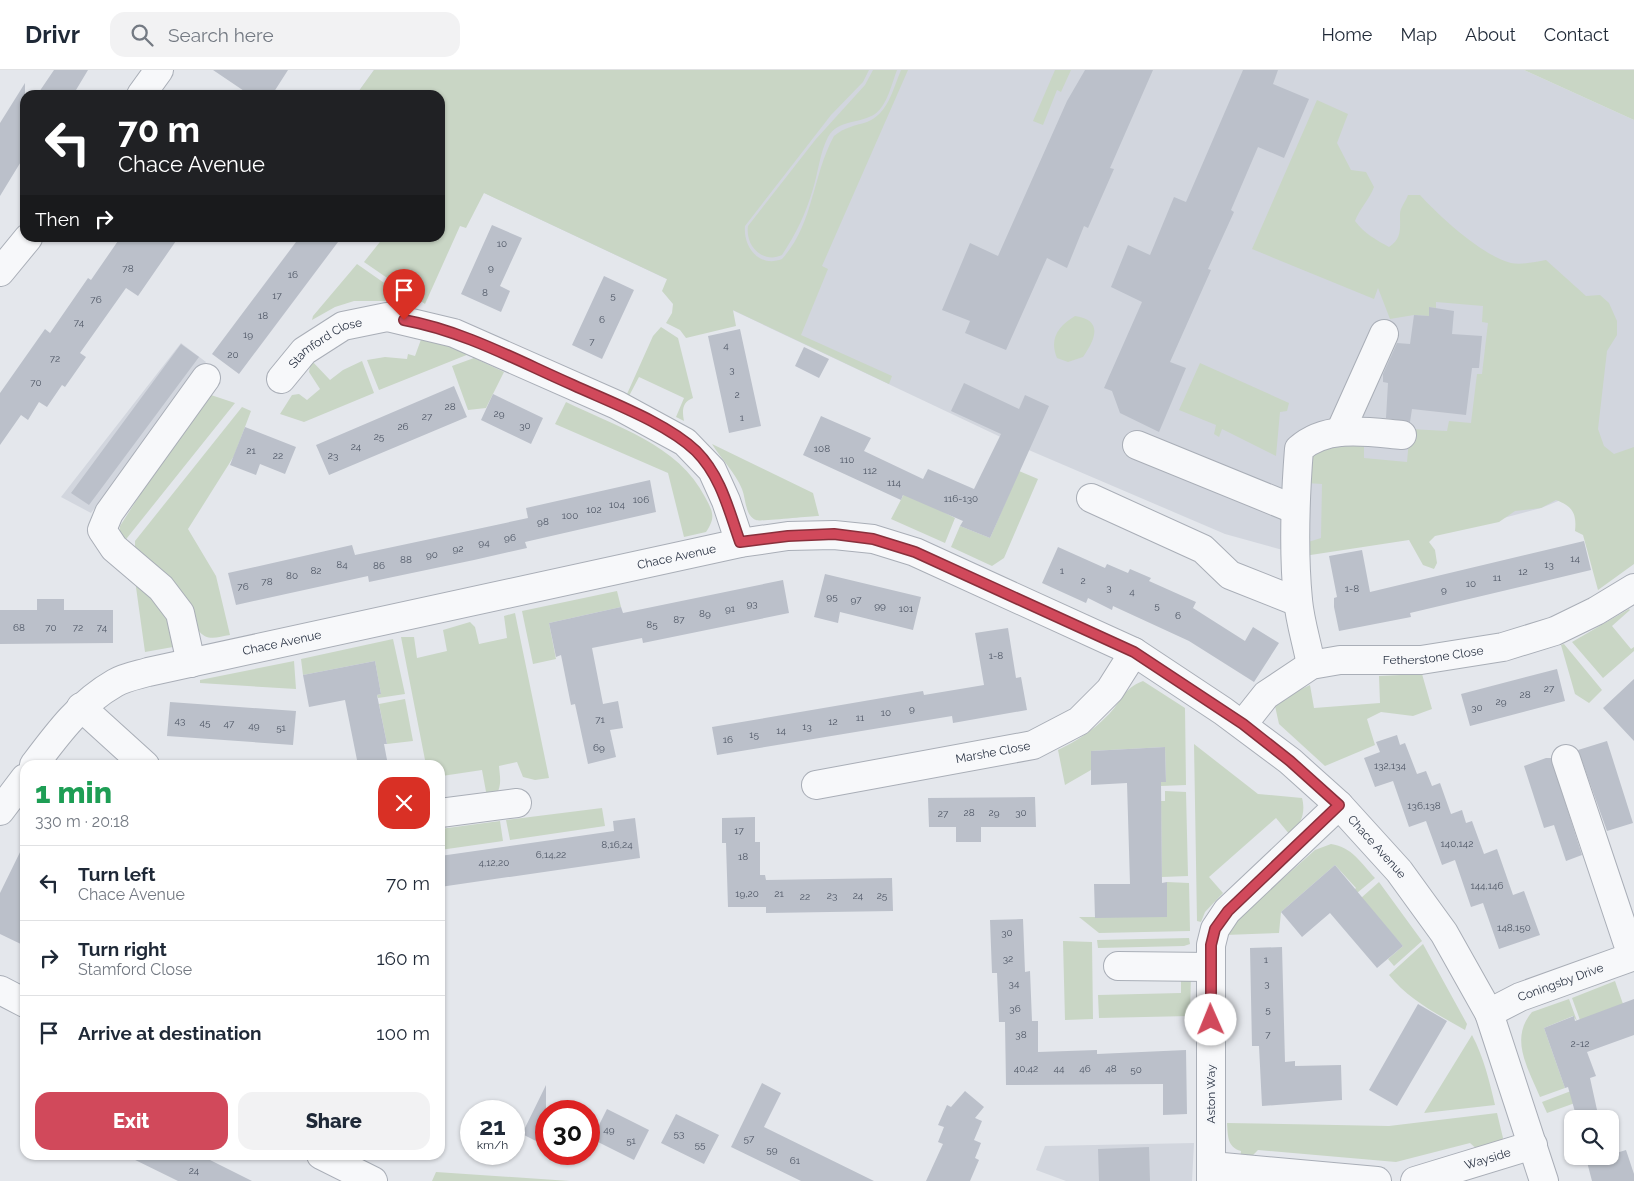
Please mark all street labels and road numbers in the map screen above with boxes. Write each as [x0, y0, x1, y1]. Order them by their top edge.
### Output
street label: Stamford Close [286, 315, 363, 371]
street label: Chace Avenue [636, 541, 717, 572]
street label: Chace Avenue [241, 627, 323, 658]
street label: Fetherstone Close [1383, 643, 1485, 667]
street label: Marshe Close [955, 739, 1031, 766]
street label: Chace Avenue [1345, 812, 1409, 881]
street label: Coningsby Drive [1516, 961, 1605, 1004]
street label: Aston Way [1204, 1064, 1218, 1124]
street label: Wayside [1463, 1145, 1512, 1172]

